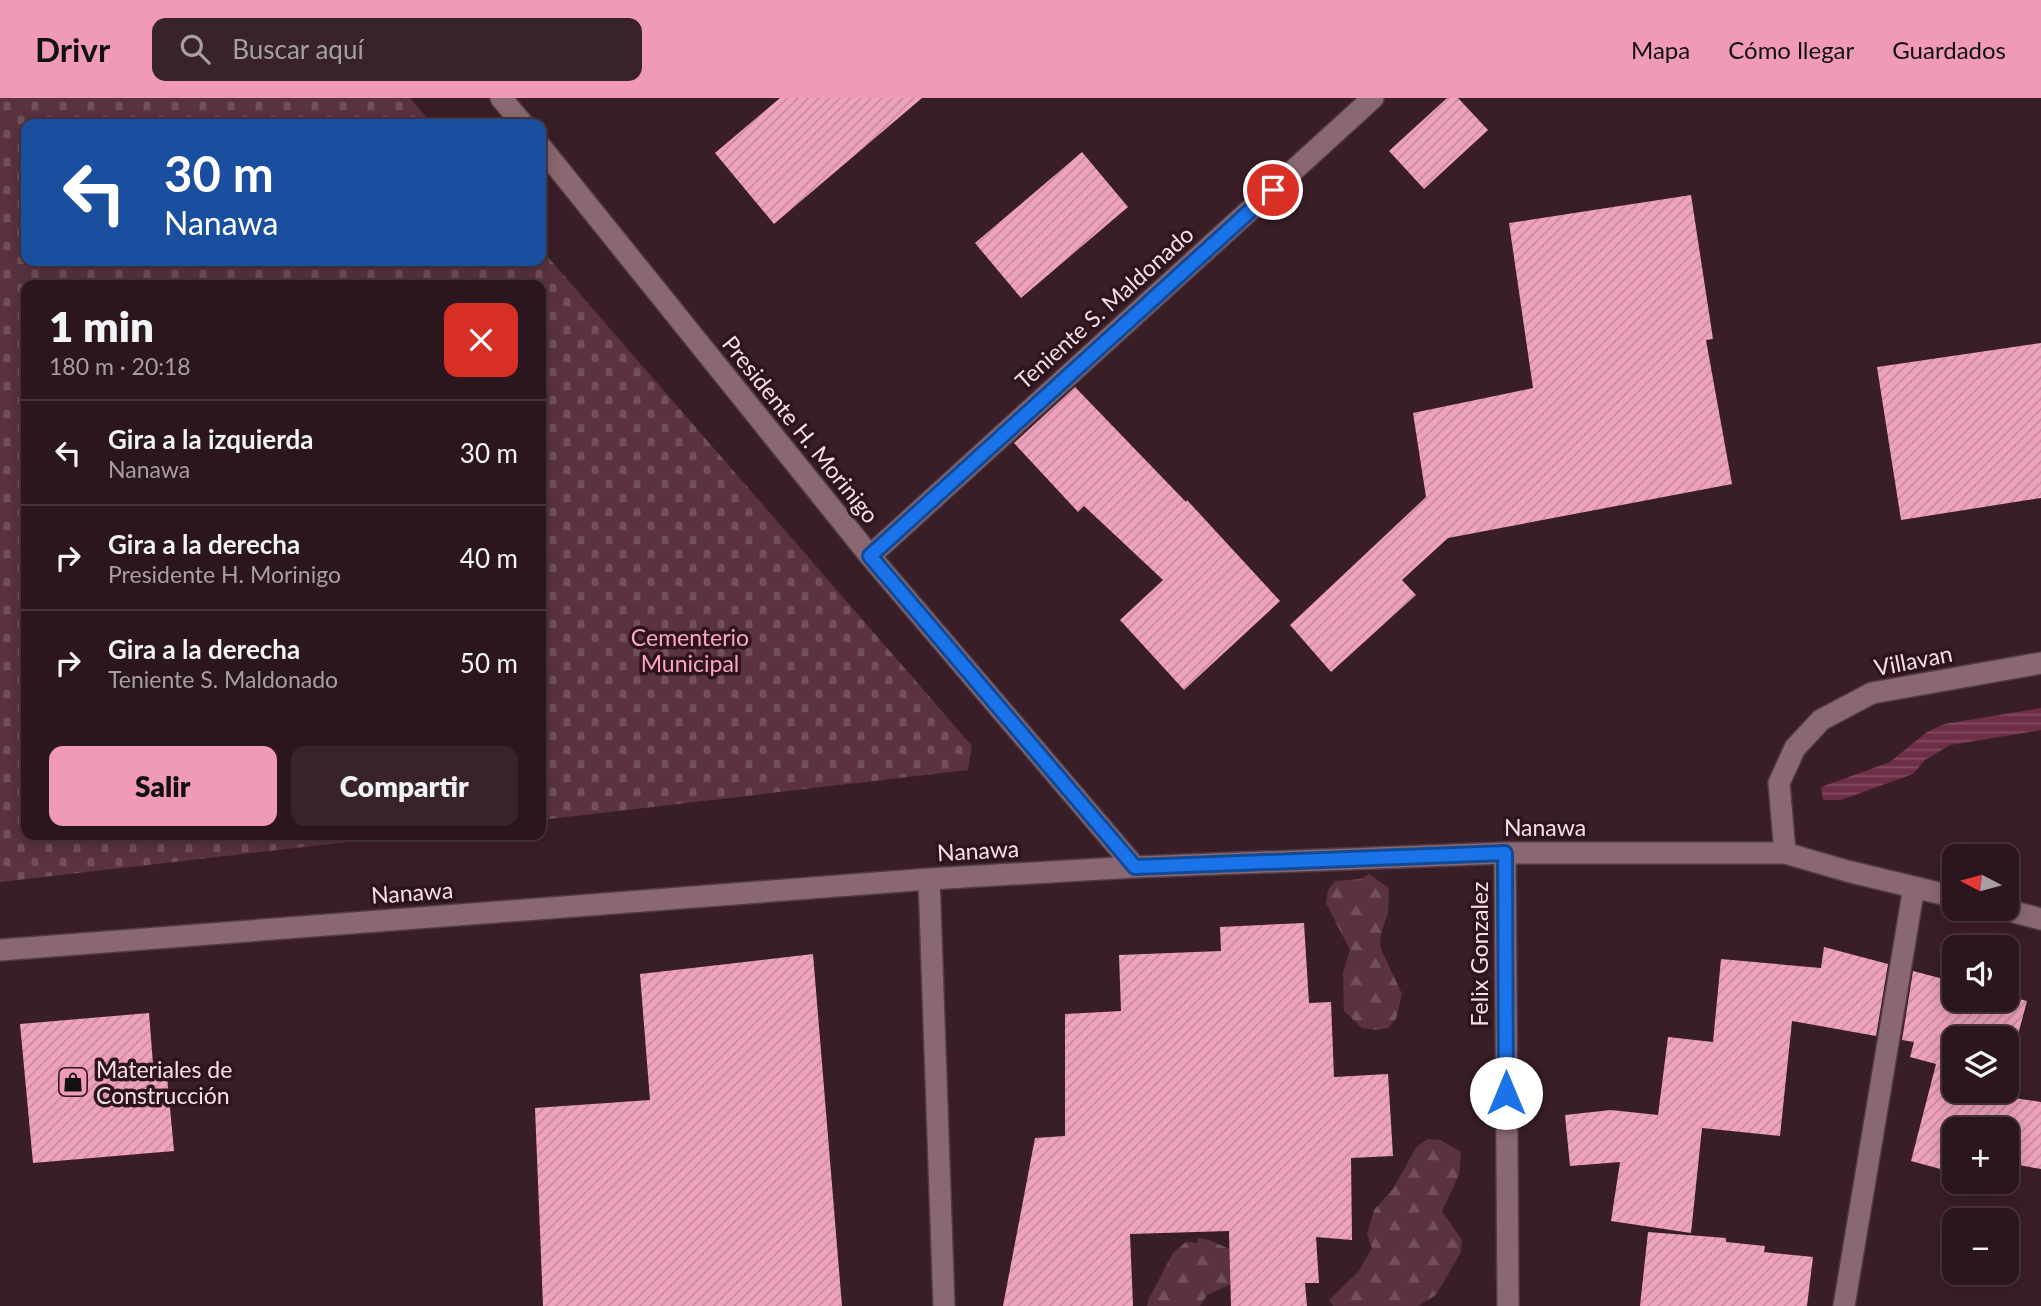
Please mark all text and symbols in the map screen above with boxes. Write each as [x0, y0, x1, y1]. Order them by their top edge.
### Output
search box [152, 18, 642, 81]
text: Drivr [35, 29, 110, 69]
icon: search [176, 30, 214, 68]
text: Buscar aquí [232, 33, 364, 65]
text: Mapa [1631, 35, 1690, 64]
text: Cómo llegar [1728, 35, 1854, 64]
text: Guardados [1892, 35, 2006, 64]
text: 30 m [164, 144, 274, 202]
icon: left [49, 147, 140, 238]
pin [1243, 160, 1303, 220]
icon: arrive [1254, 171, 1292, 209]
text: Nanawa [164, 203, 278, 242]
street label: Teniente S. Maldonado [1009, 220, 1199, 394]
text: 1 min [49, 301, 154, 351]
button: close [444, 303, 518, 377]
street label: Presidente H. Morinigo [717, 330, 885, 528]
text: 180 m · 20:18 [49, 352, 191, 380]
text: Gira a la izquierda [108, 423, 314, 455]
icon: left [49, 434, 87, 472]
text: 30 m [460, 437, 518, 469]
text: Nanawa [108, 455, 190, 483]
text: Gira a la derecha [108, 528, 300, 560]
icon: right [49, 539, 87, 577]
text: 40 m [460, 542, 518, 574]
text: Presidente H. Morinigo [108, 560, 341, 588]
park label: Cementerio Municipal [631, 623, 749, 677]
text: Gira a la derecha [108, 633, 300, 665]
street label: Villavan [1872, 639, 1954, 681]
icon: right [49, 644, 87, 682]
text: 50 m [460, 647, 518, 679]
text: Teniente S. Maldonado [108, 665, 338, 693]
button: Salir [49, 746, 277, 826]
button: Compartir [291, 746, 518, 826]
street label: Nanawa [1504, 813, 1586, 841]
street label: Nanawa [936, 834, 1020, 866]
north arrow [1942, 844, 2020, 920]
map controls [1942, 844, 2019, 1285]
street label: Nanawa [370, 875, 454, 909]
street label: Felix Gonzalez [1465, 882, 1493, 1026]
button: sound [1942, 935, 2019, 1012]
button: layers [1942, 1026, 2019, 1103]
place label: Materiales de Construcción [96, 1055, 232, 1109]
position arrow [1469, 1056, 1543, 1130]
shop icon: Materiales de Construcción [56, 1065, 90, 1099]
button: + [1942, 1117, 2019, 1194]
button: − [1942, 1208, 2019, 1285]

